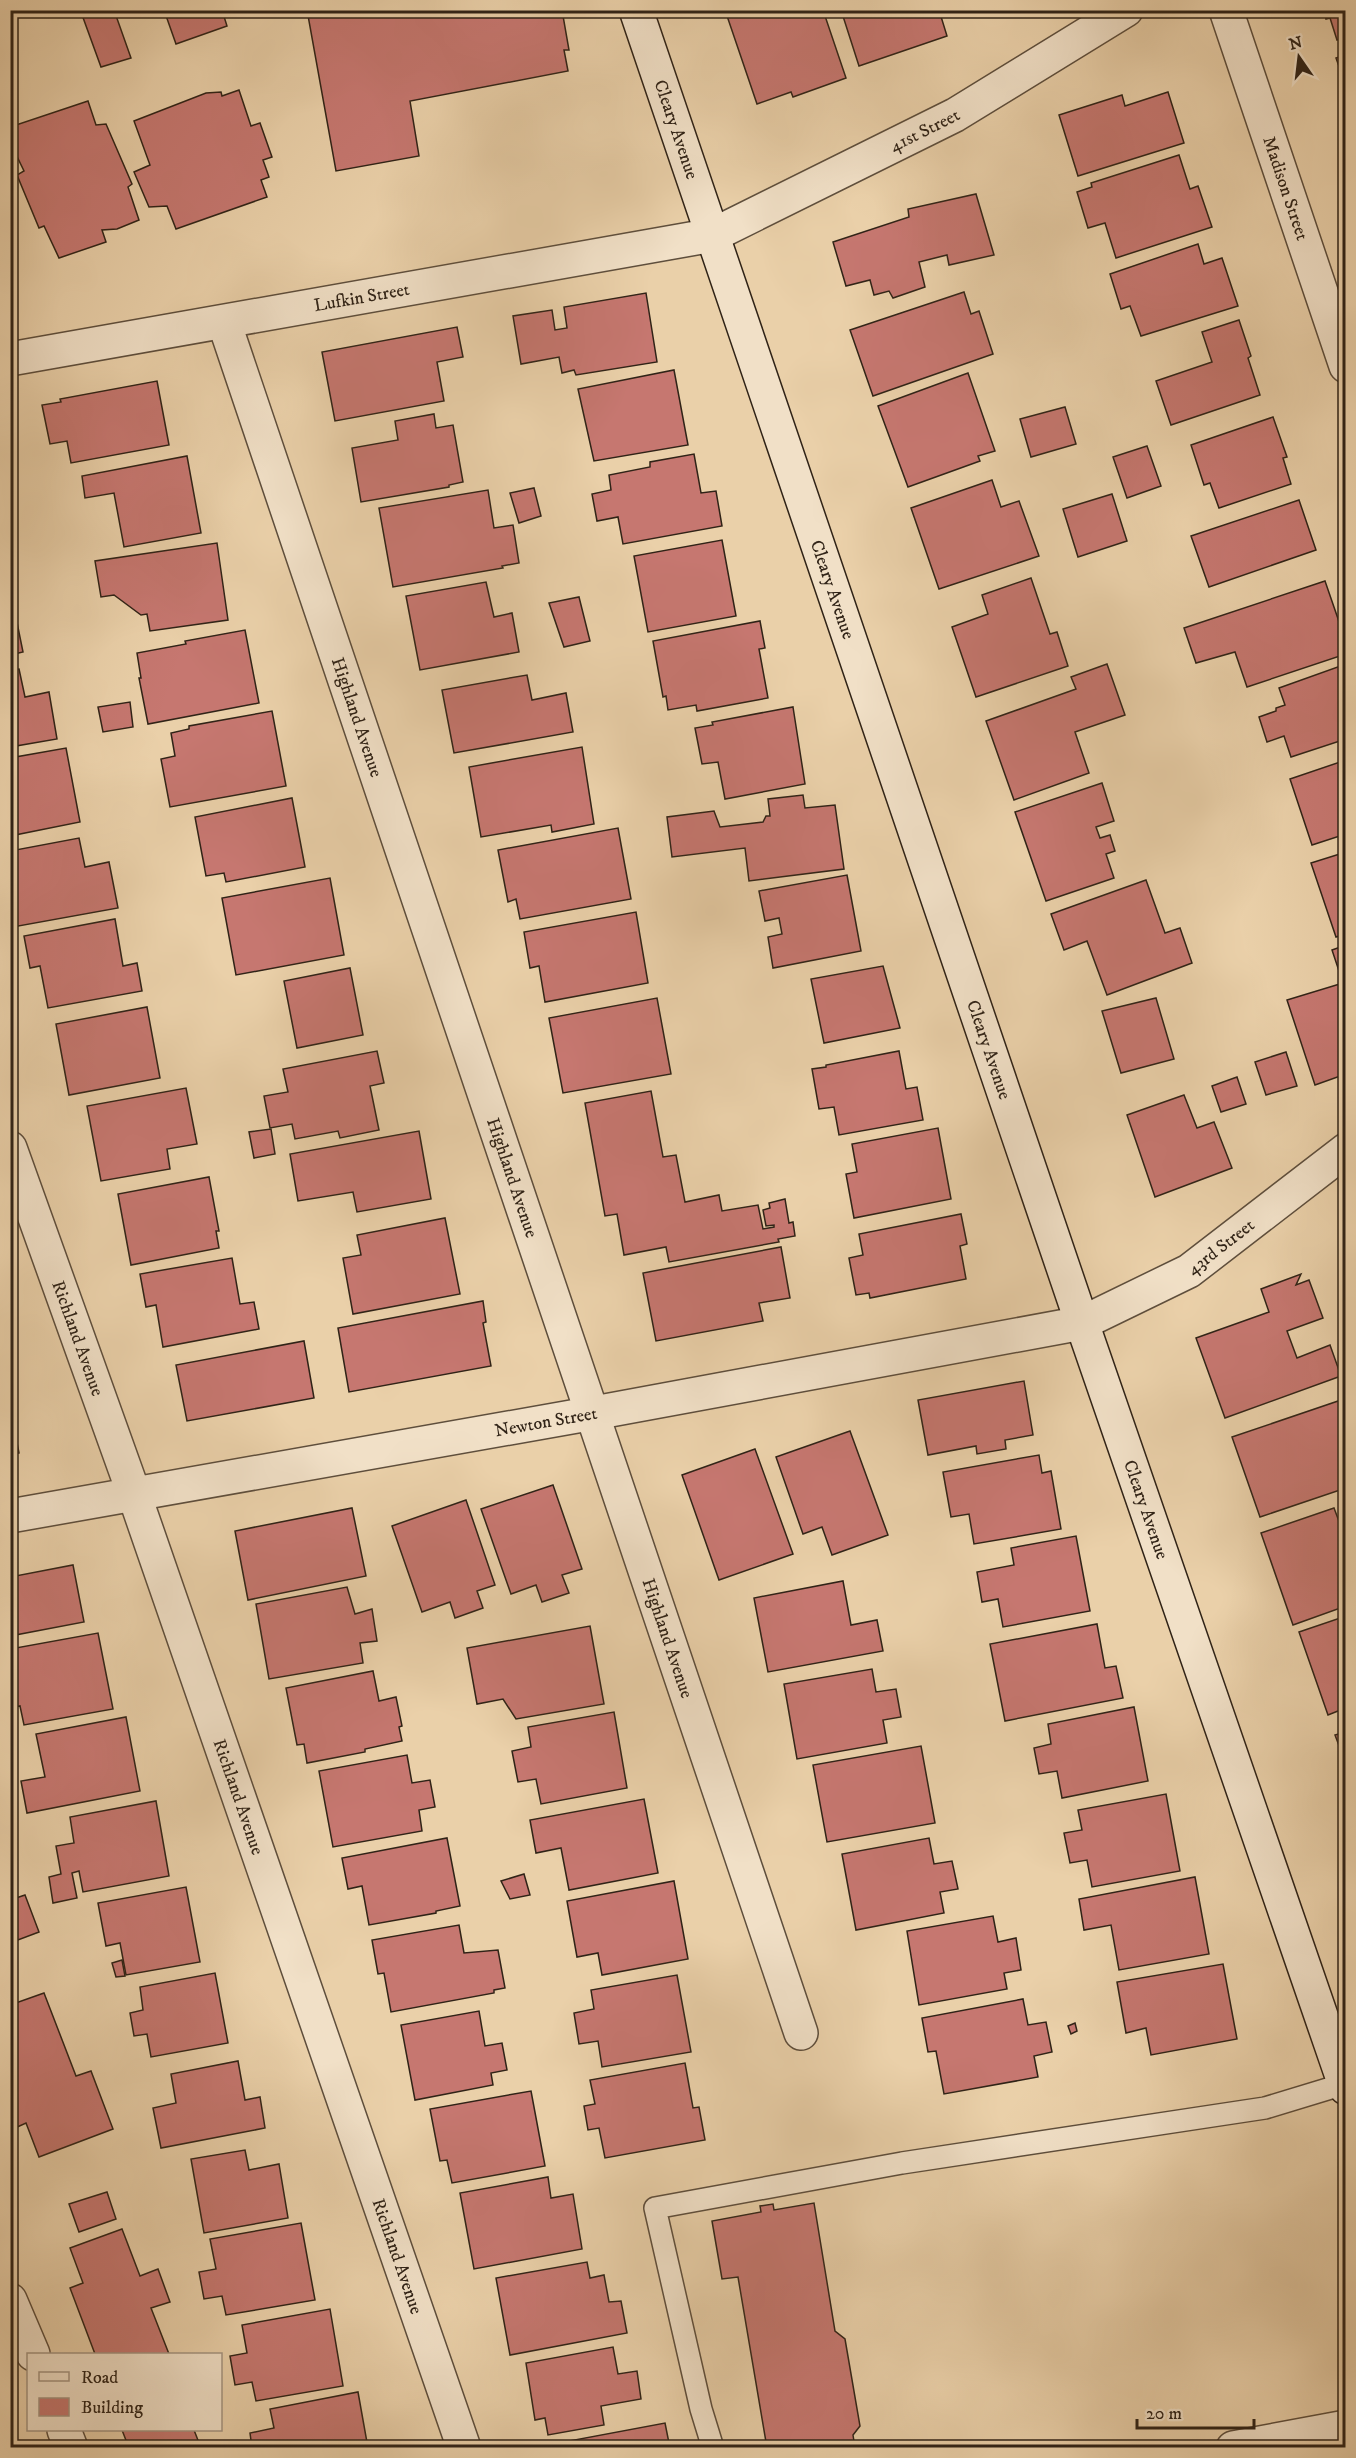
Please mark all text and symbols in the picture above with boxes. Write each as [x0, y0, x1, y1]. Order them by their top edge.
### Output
north arrow [1269, 27, 1329, 87]
text: N [1287, 32, 1304, 55]
street label: Cleary Avenue [649, 77, 703, 182]
street label: 41st Street [886, 104, 965, 158]
street label: Madison Street [1257, 134, 1313, 244]
street label: Lufkin Street [312, 279, 412, 317]
street label: Cleary Avenue [805, 537, 859, 642]
street label: Highland Avenue [326, 655, 387, 780]
street label: Cleary Avenue [961, 997, 1015, 1103]
street label: Highland Avenue [481, 1115, 542, 1241]
street label: 43rd Street [1183, 1214, 1259, 1280]
street label: Richland Avenue [46, 1278, 108, 1399]
street label: Newton Street [493, 1403, 599, 1442]
street label: Cleary Avenue [1118, 1457, 1173, 1562]
street label: Highland Avenue [636, 1576, 697, 1701]
street label: Richland Avenue [208, 1736, 268, 1858]
street label: Richland Avenue [367, 2196, 427, 2317]
legend [27, 2353, 222, 2431]
text: Road [81, 2367, 118, 2389]
scale bar [1137, 2392, 1254, 2430]
text: Building [81, 2397, 143, 2419]
text: 20 m [1146, 2403, 1182, 2425]

